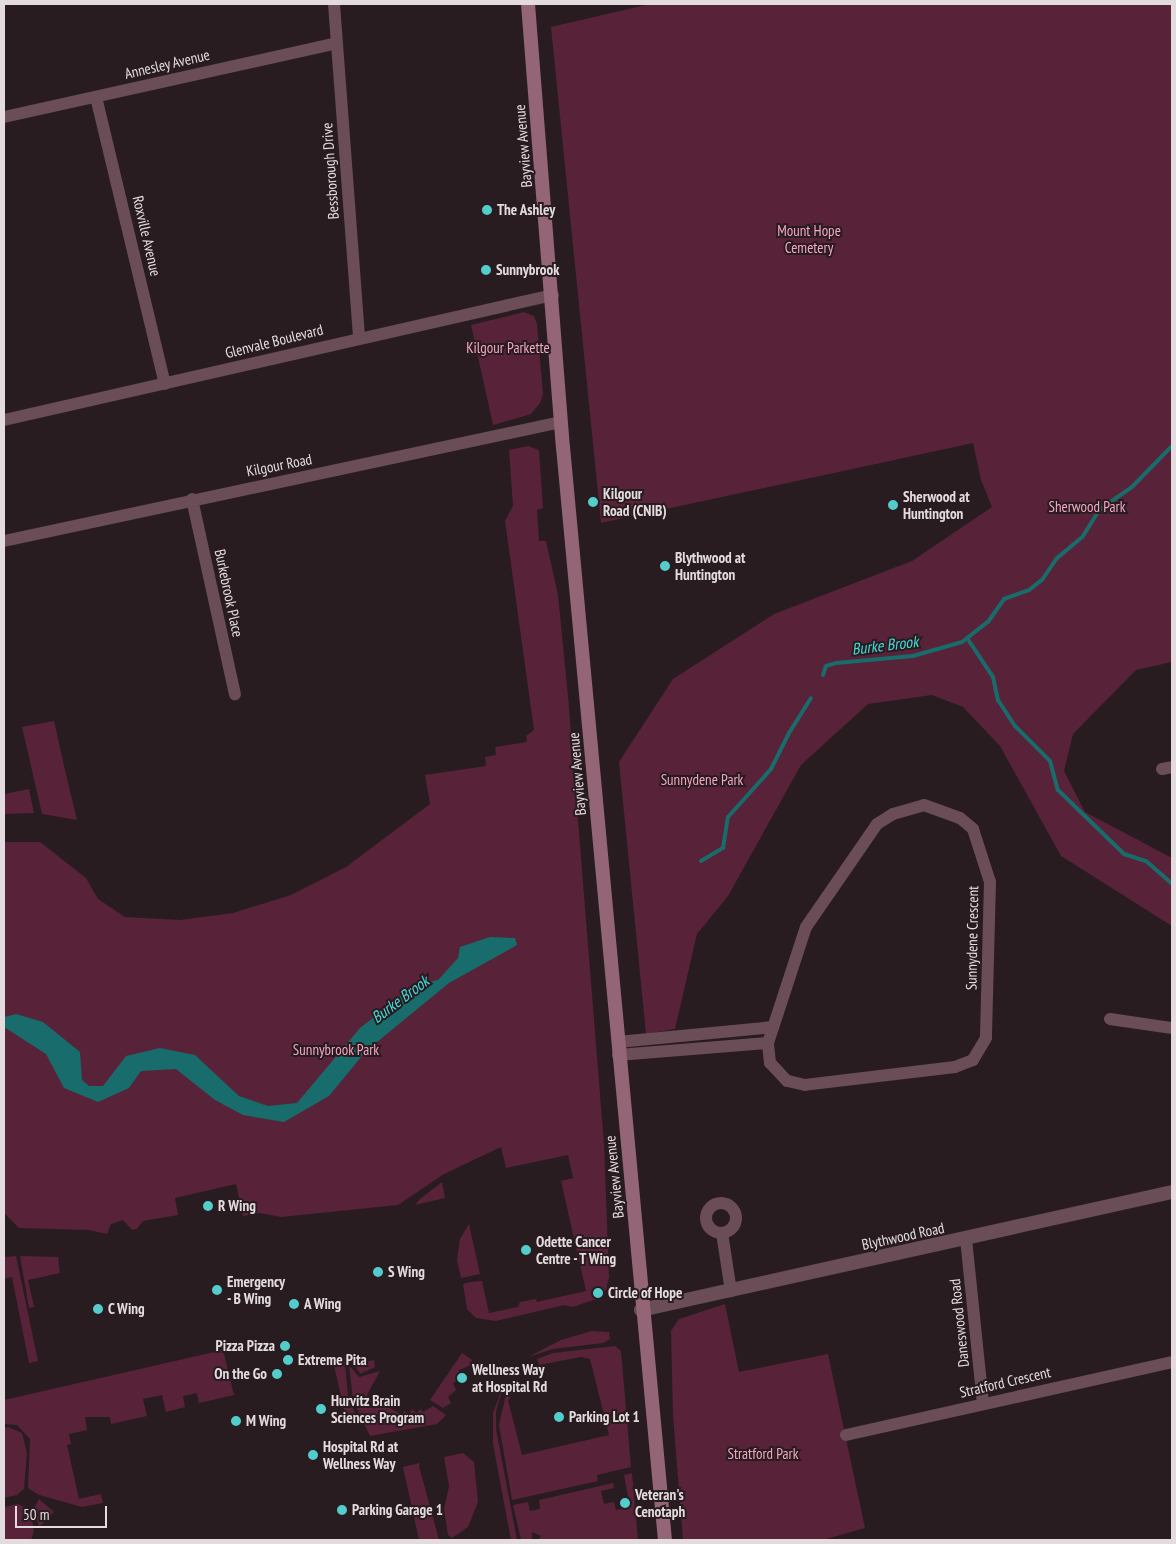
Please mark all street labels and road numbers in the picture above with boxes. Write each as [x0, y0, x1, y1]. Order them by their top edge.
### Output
street label: Annesley Avenue [122, 45, 212, 83]
street label: Bayview Avenue [510, 103, 536, 189]
street label: Bessborough Drive [318, 122, 342, 220]
street label: Roxville Avenue [129, 194, 165, 278]
street label: Glenvale Boulevard [223, 320, 325, 362]
street label: Kilgour Road [245, 450, 313, 480]
street label: Burkebrook Place [211, 547, 247, 639]
street label: Bayview Avenue [564, 731, 590, 817]
street label: Sunnydene Crescent [962, 886, 982, 990]
street label: Bayview Avenue [601, 1134, 627, 1220]
street label: Blythwood Road [860, 1218, 946, 1254]
street label: Daneswood Road [945, 1278, 973, 1368]
street label: Stratford Crescent [958, 1363, 1052, 1401]

